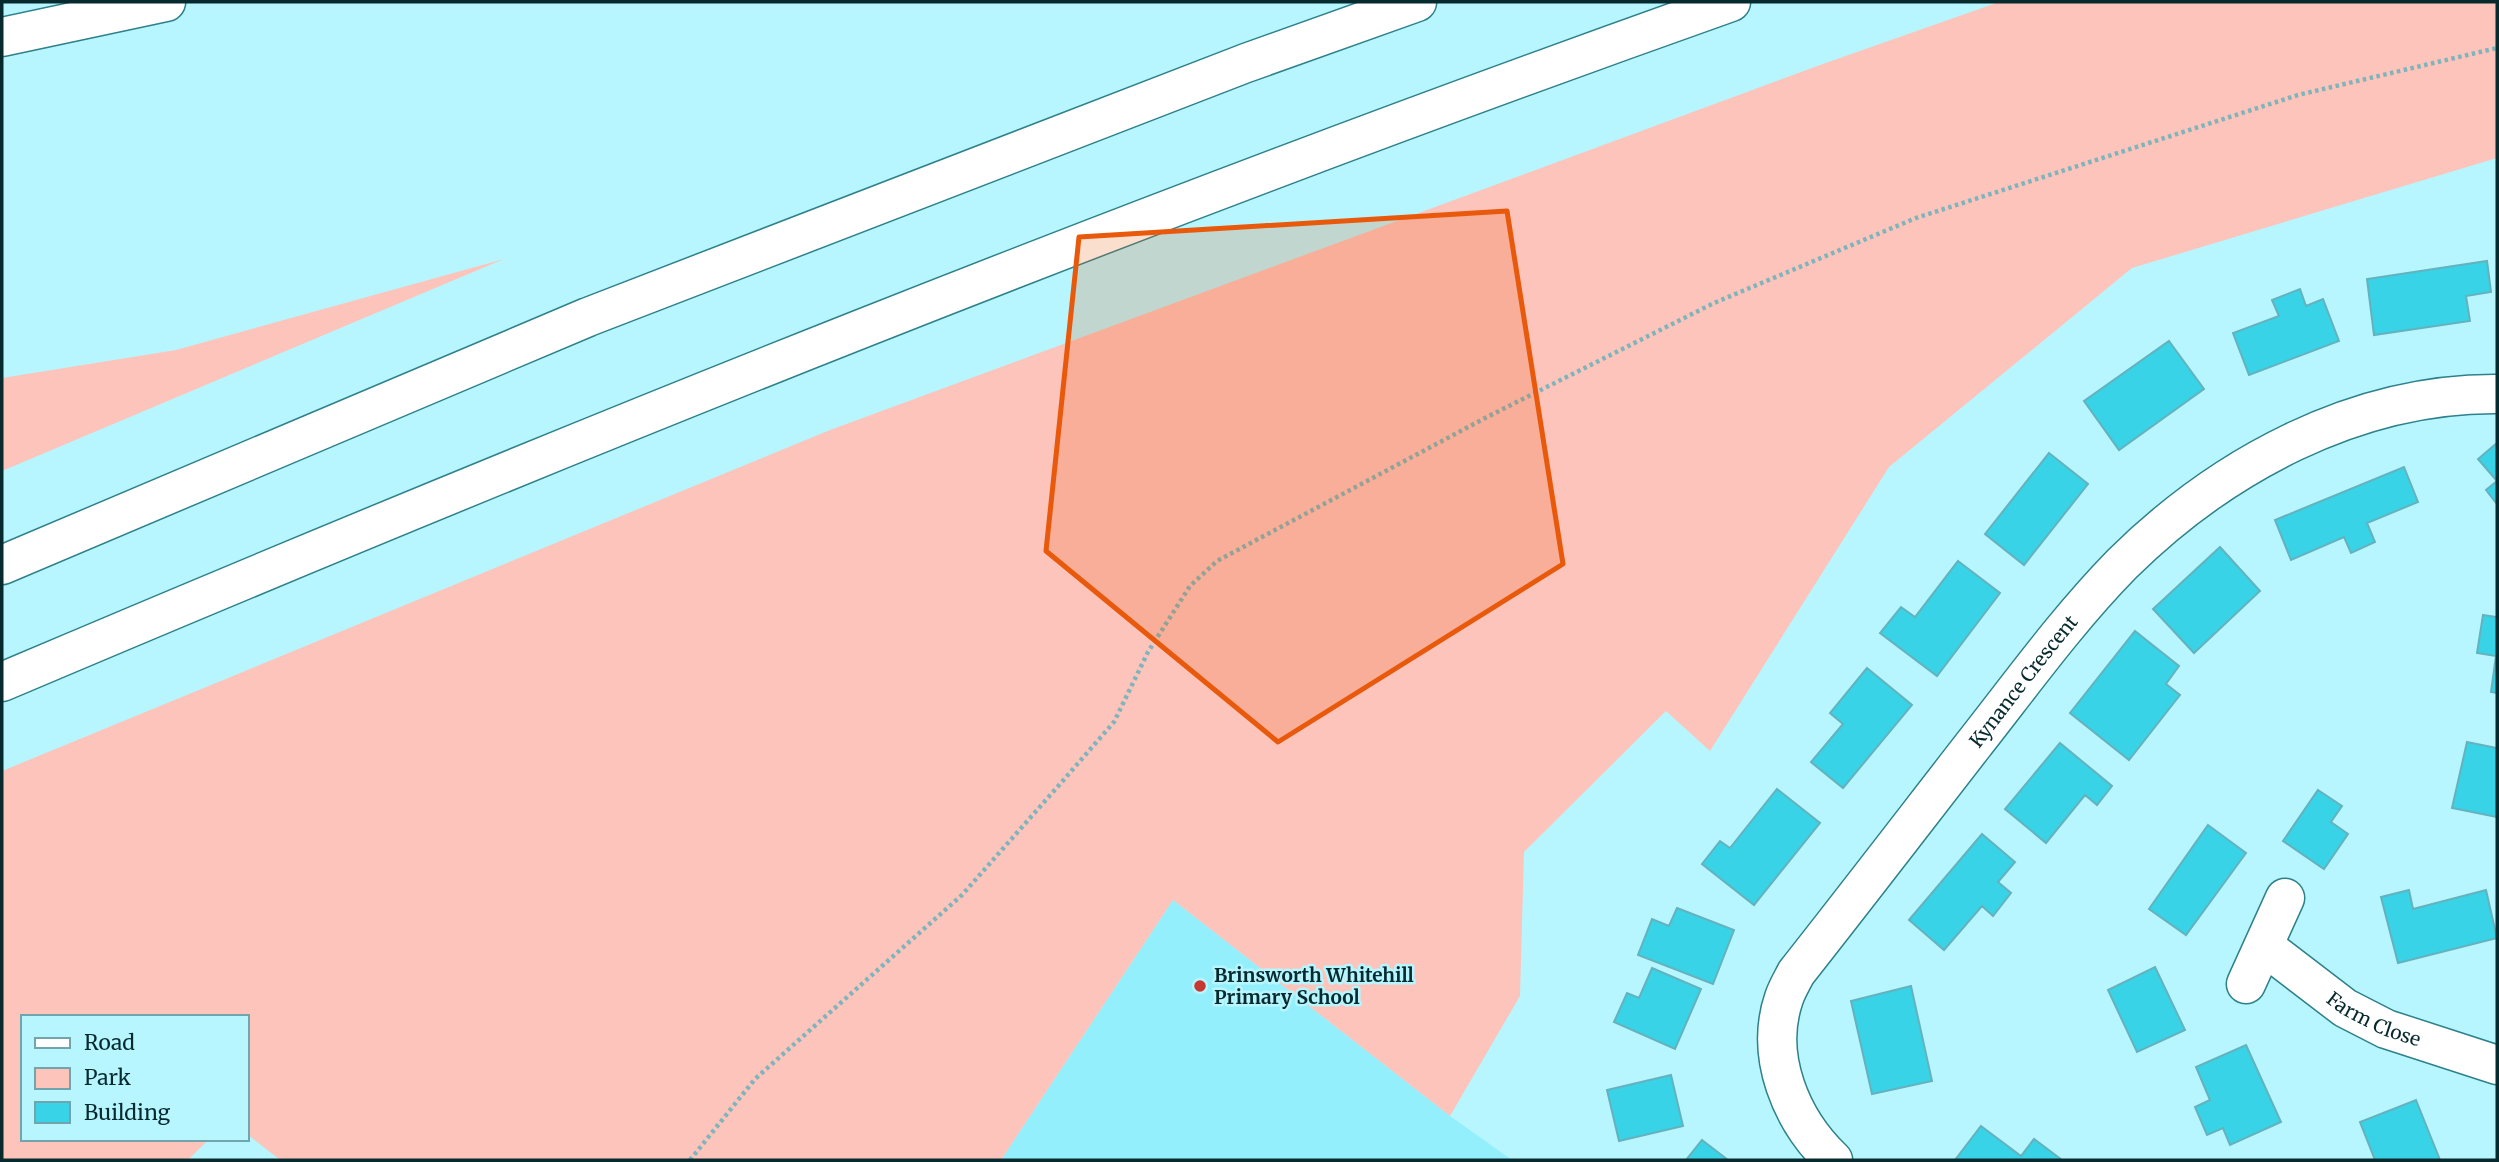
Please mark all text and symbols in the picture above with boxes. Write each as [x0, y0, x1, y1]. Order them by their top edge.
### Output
street label: Kynance Crescent [1964, 610, 2083, 752]
place label: Brinsworth Whitehill Primary School [1214, 963, 1414, 1009]
marker: Brinsworth Whitehill Primary School [1192, 978, 1208, 994]
street label: Farm Close [2322, 986, 2424, 1051]
legend [21, 1015, 248, 1141]
text: Road [84, 1029, 135, 1056]
text: Park [84, 1064, 131, 1091]
text: Building [84, 1099, 171, 1126]

